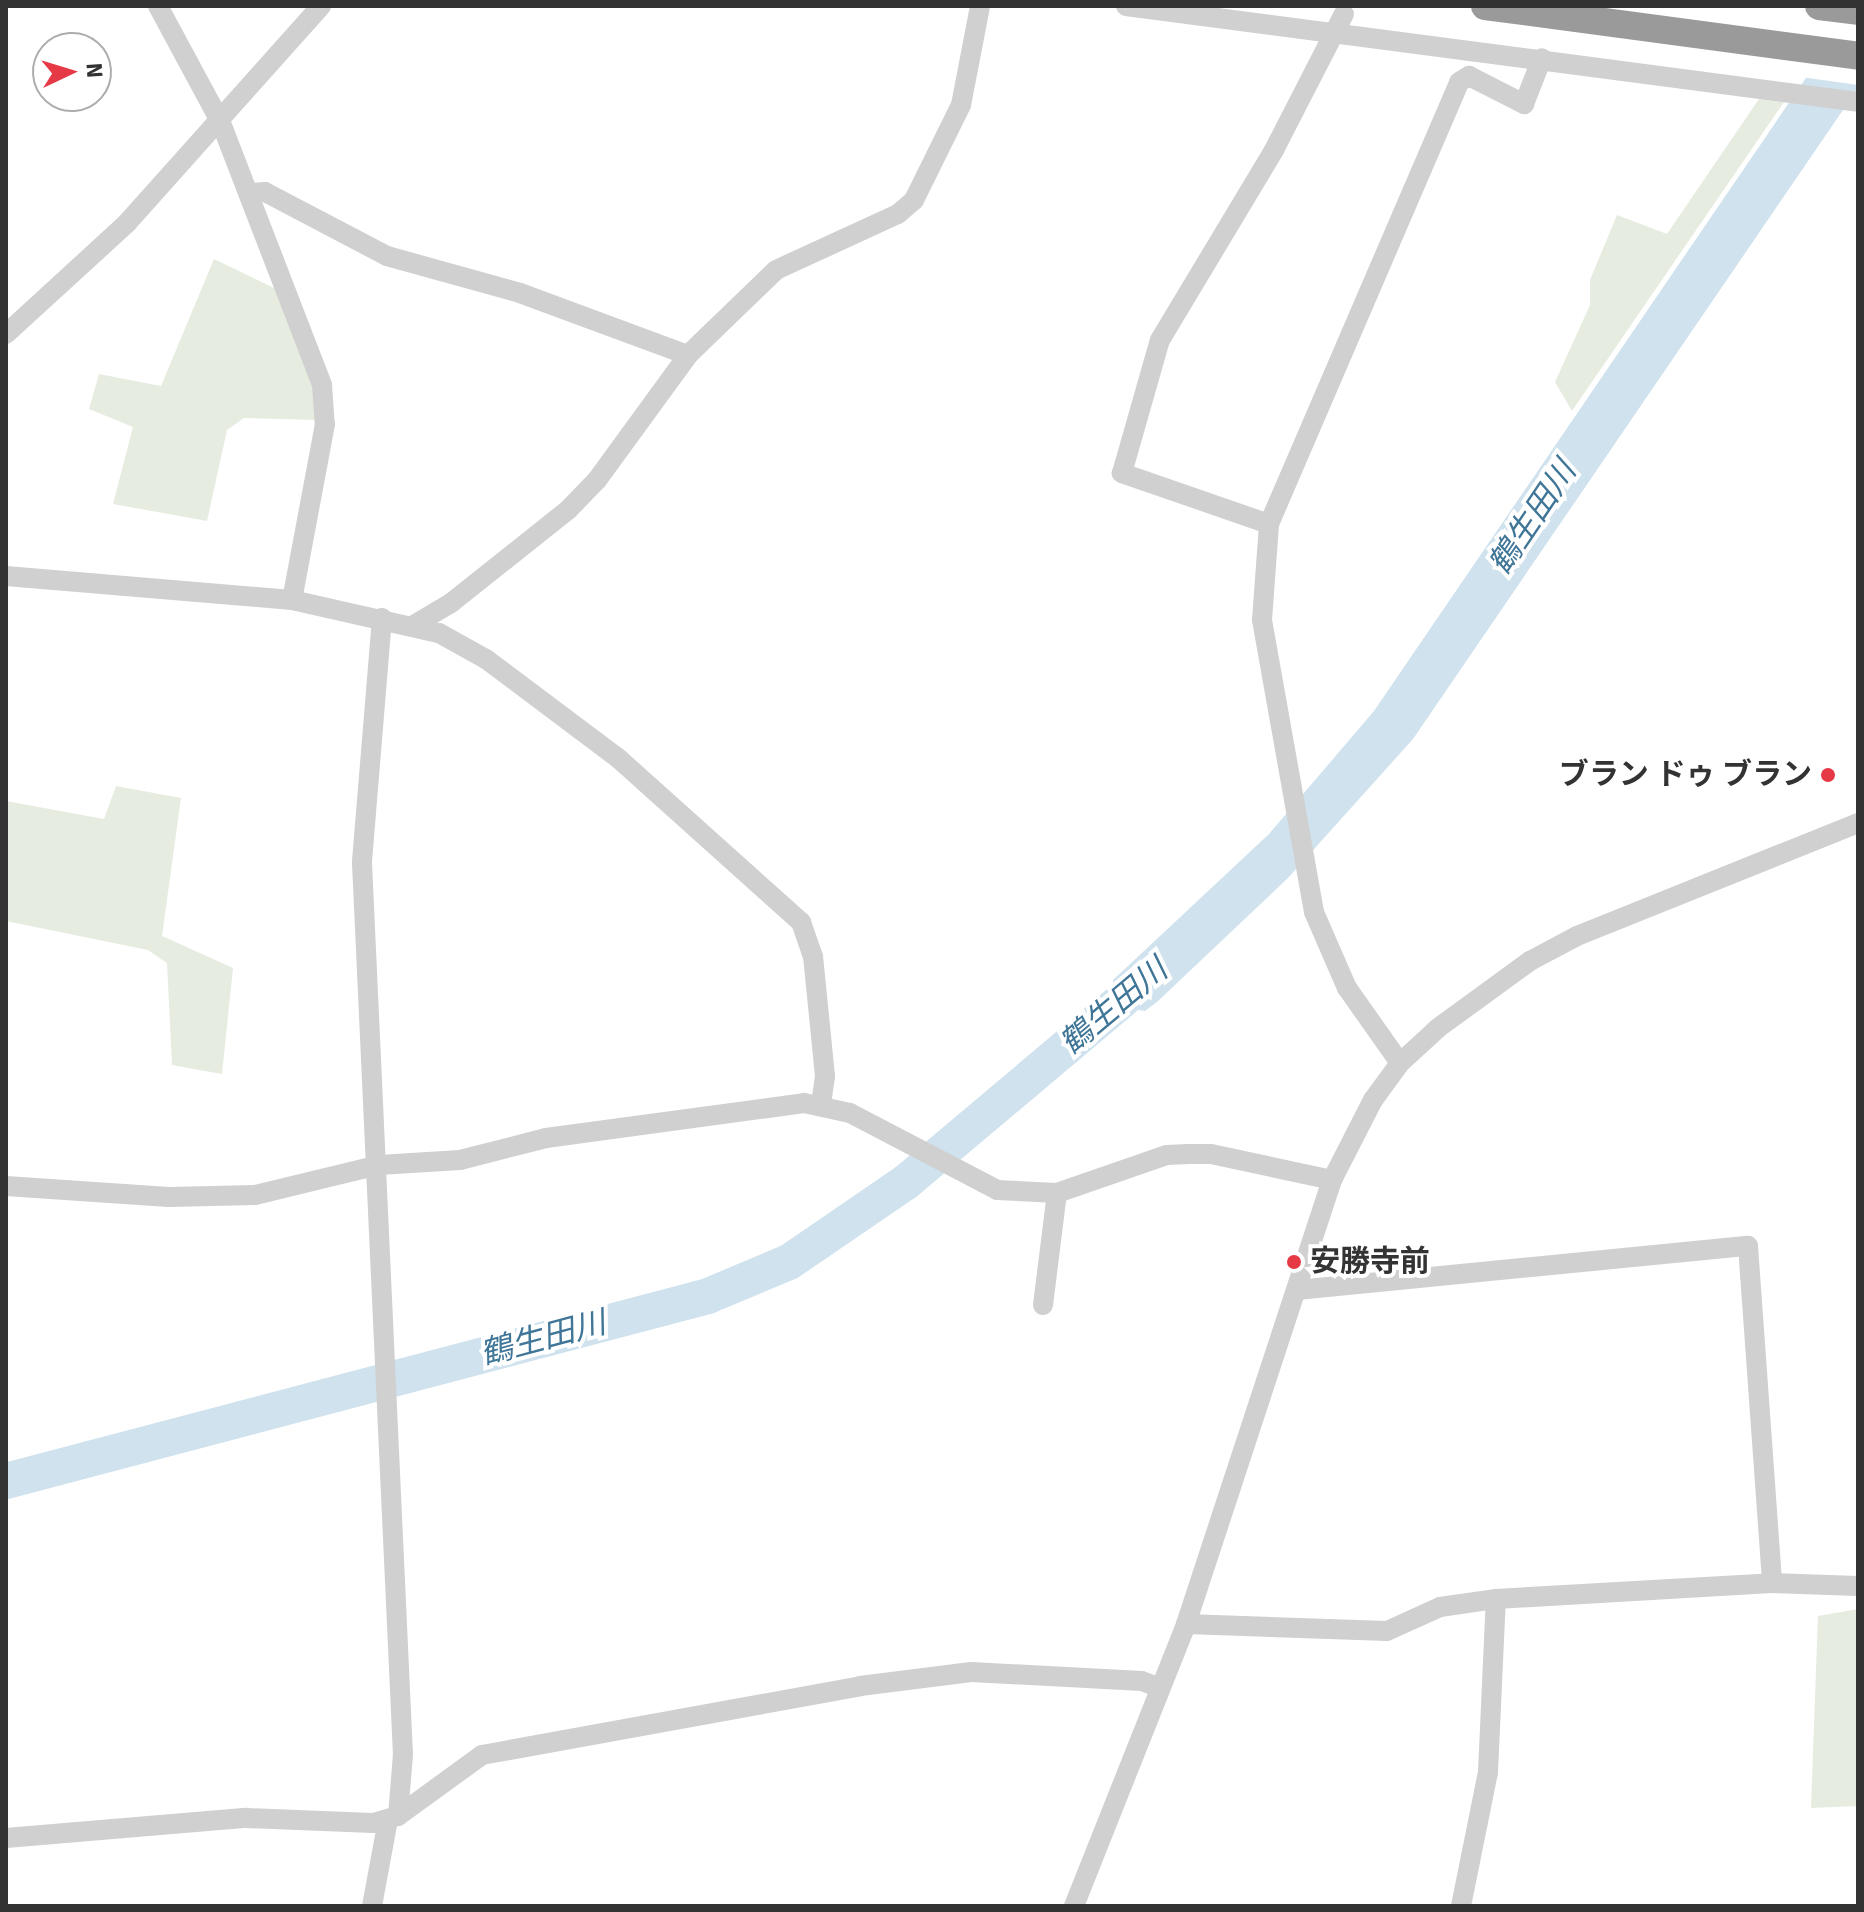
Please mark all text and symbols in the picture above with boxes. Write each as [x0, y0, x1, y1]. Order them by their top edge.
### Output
north arrow [32, 32, 112, 112]
text: N [80, 62, 108, 79]
water label: 鶴生田川 [1481, 454, 1585, 582]
place label: ブラン ドゥ ブラン [1559, 757, 1812, 793]
marker: ブラン ドゥ ブラン [1819, 766, 1837, 784]
water label: 鶴生田川 [1053, 951, 1175, 1063]
place label: 安勝寺前 [1310, 1244, 1430, 1280]
marker: 安勝寺前 [1285, 1253, 1303, 1271]
water label: 鶴生田川 [476, 1304, 610, 1374]

